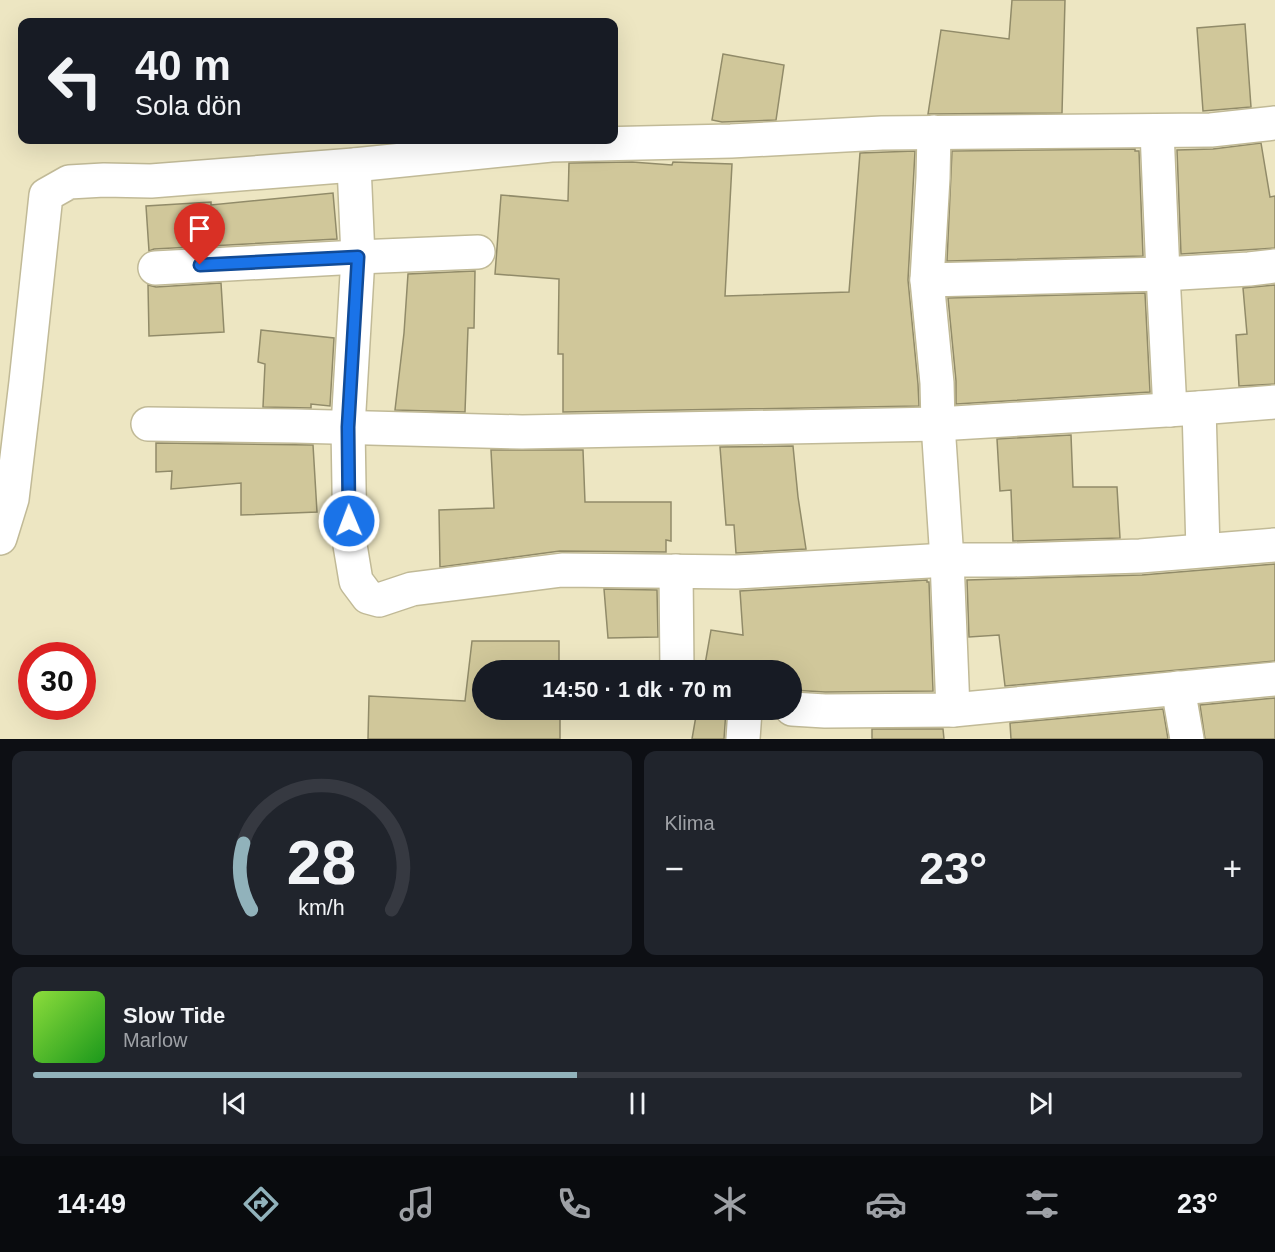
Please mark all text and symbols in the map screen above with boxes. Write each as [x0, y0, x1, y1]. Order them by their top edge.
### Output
icon: left [36, 42, 114, 120]
text: 40 m [135, 42, 231, 89]
text: Sola dön [135, 91, 242, 121]
pin [174, 203, 225, 265]
icon: arrive [183, 212, 216, 245]
position arrow [317, 489, 381, 553]
speed limit sign: 30 [18, 642, 96, 720]
text: 14:50 · 1 dk · 70 m [542, 677, 732, 702]
text: Klima [665, 812, 715, 834]
text: 28 [287, 828, 356, 897]
text: 23° [919, 843, 987, 894]
text: − [665, 850, 684, 887]
text: + [1223, 850, 1242, 887]
text: km/h [299, 896, 345, 920]
text: Slow Tide [123, 1003, 225, 1028]
text: Marlow [123, 1029, 187, 1051]
icon: previous [218, 1087, 251, 1120]
icon: pause [621, 1087, 654, 1120]
icon: next [1024, 1087, 1057, 1120]
icon: directions [240, 1183, 282, 1225]
icon: music [396, 1183, 438, 1225]
icon: phone [553, 1183, 595, 1225]
icon: climate [709, 1183, 751, 1225]
icon: car [865, 1183, 907, 1225]
icon: filters [1021, 1183, 1063, 1225]
text: 14:49 [57, 1189, 126, 1219]
text: 23° [1177, 1189, 1218, 1219]

